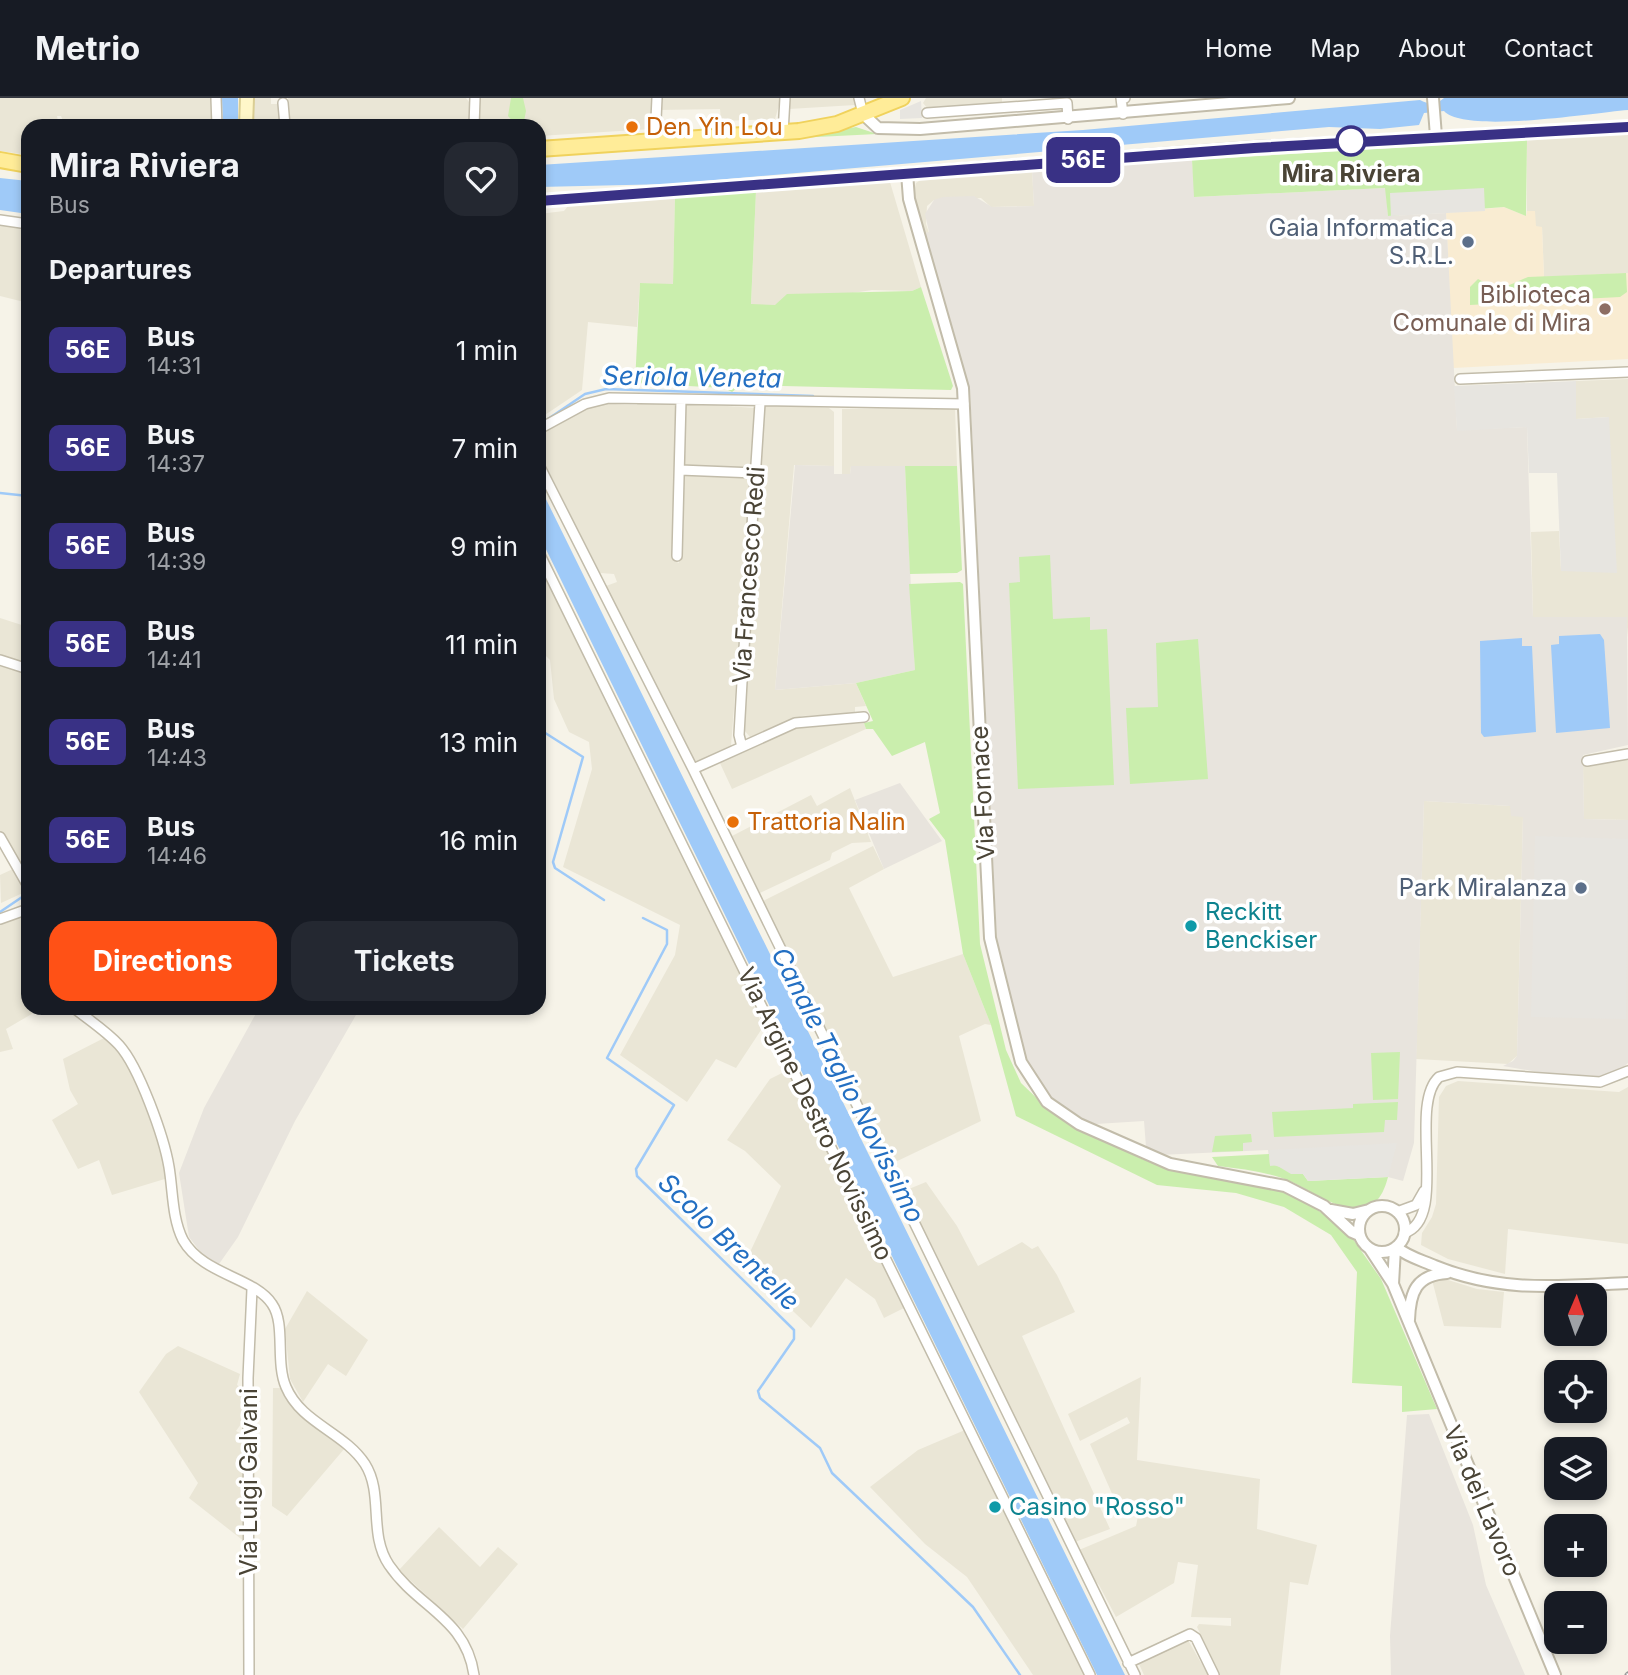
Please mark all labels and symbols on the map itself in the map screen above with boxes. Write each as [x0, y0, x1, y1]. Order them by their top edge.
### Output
place label: Den Yin Lou [646, 112, 783, 141]
marker: Den Yin Lou [624, 119, 640, 135]
marker: Mira Riviera [1336, 126, 1366, 156]
line badge: 56E [1043, 137, 1123, 183]
place label: Mira Riviera [1282, 159, 1420, 188]
place label: Gaia Informatica S.R.L. [1268, 213, 1454, 270]
marker: Gaia Informatica S.R.L. [1460, 234, 1476, 250]
place label: Biblioteca Comunale di Mira [1392, 280, 1591, 337]
marker: Biblioteca Comunale di Mira [1597, 301, 1613, 317]
water label: Seriola Veneta [602, 359, 782, 394]
street label: Via Francesco Redi [726, 465, 771, 685]
street label: Via Fornace [964, 725, 1001, 861]
place label: Trattoria Nalin [747, 807, 906, 836]
marker: Trattoria Nalin [725, 814, 741, 830]
place label: Park Miralanza [1399, 873, 1567, 902]
marker: Park Miralanza [1573, 880, 1589, 896]
place label: Reckitt Benckiser [1205, 897, 1317, 954]
marker: Reckitt Benckiser [1183, 918, 1199, 934]
water label: Canale Taglio Novissimo [765, 942, 931, 1228]
street label: Via Argine Destro Novissimo [732, 962, 899, 1265]
water label: Scolo Brentelle [652, 1167, 806, 1317]
north arrow [1544, 1283, 1606, 1346]
street label: Via Luigi Galvani [234, 1388, 263, 1576]
street label: Via del Lavoro [1438, 1421, 1527, 1581]
place label: Casino "Rosso" [1009, 1492, 1185, 1521]
marker: Casino "Rosso" [987, 1499, 1003, 1515]

